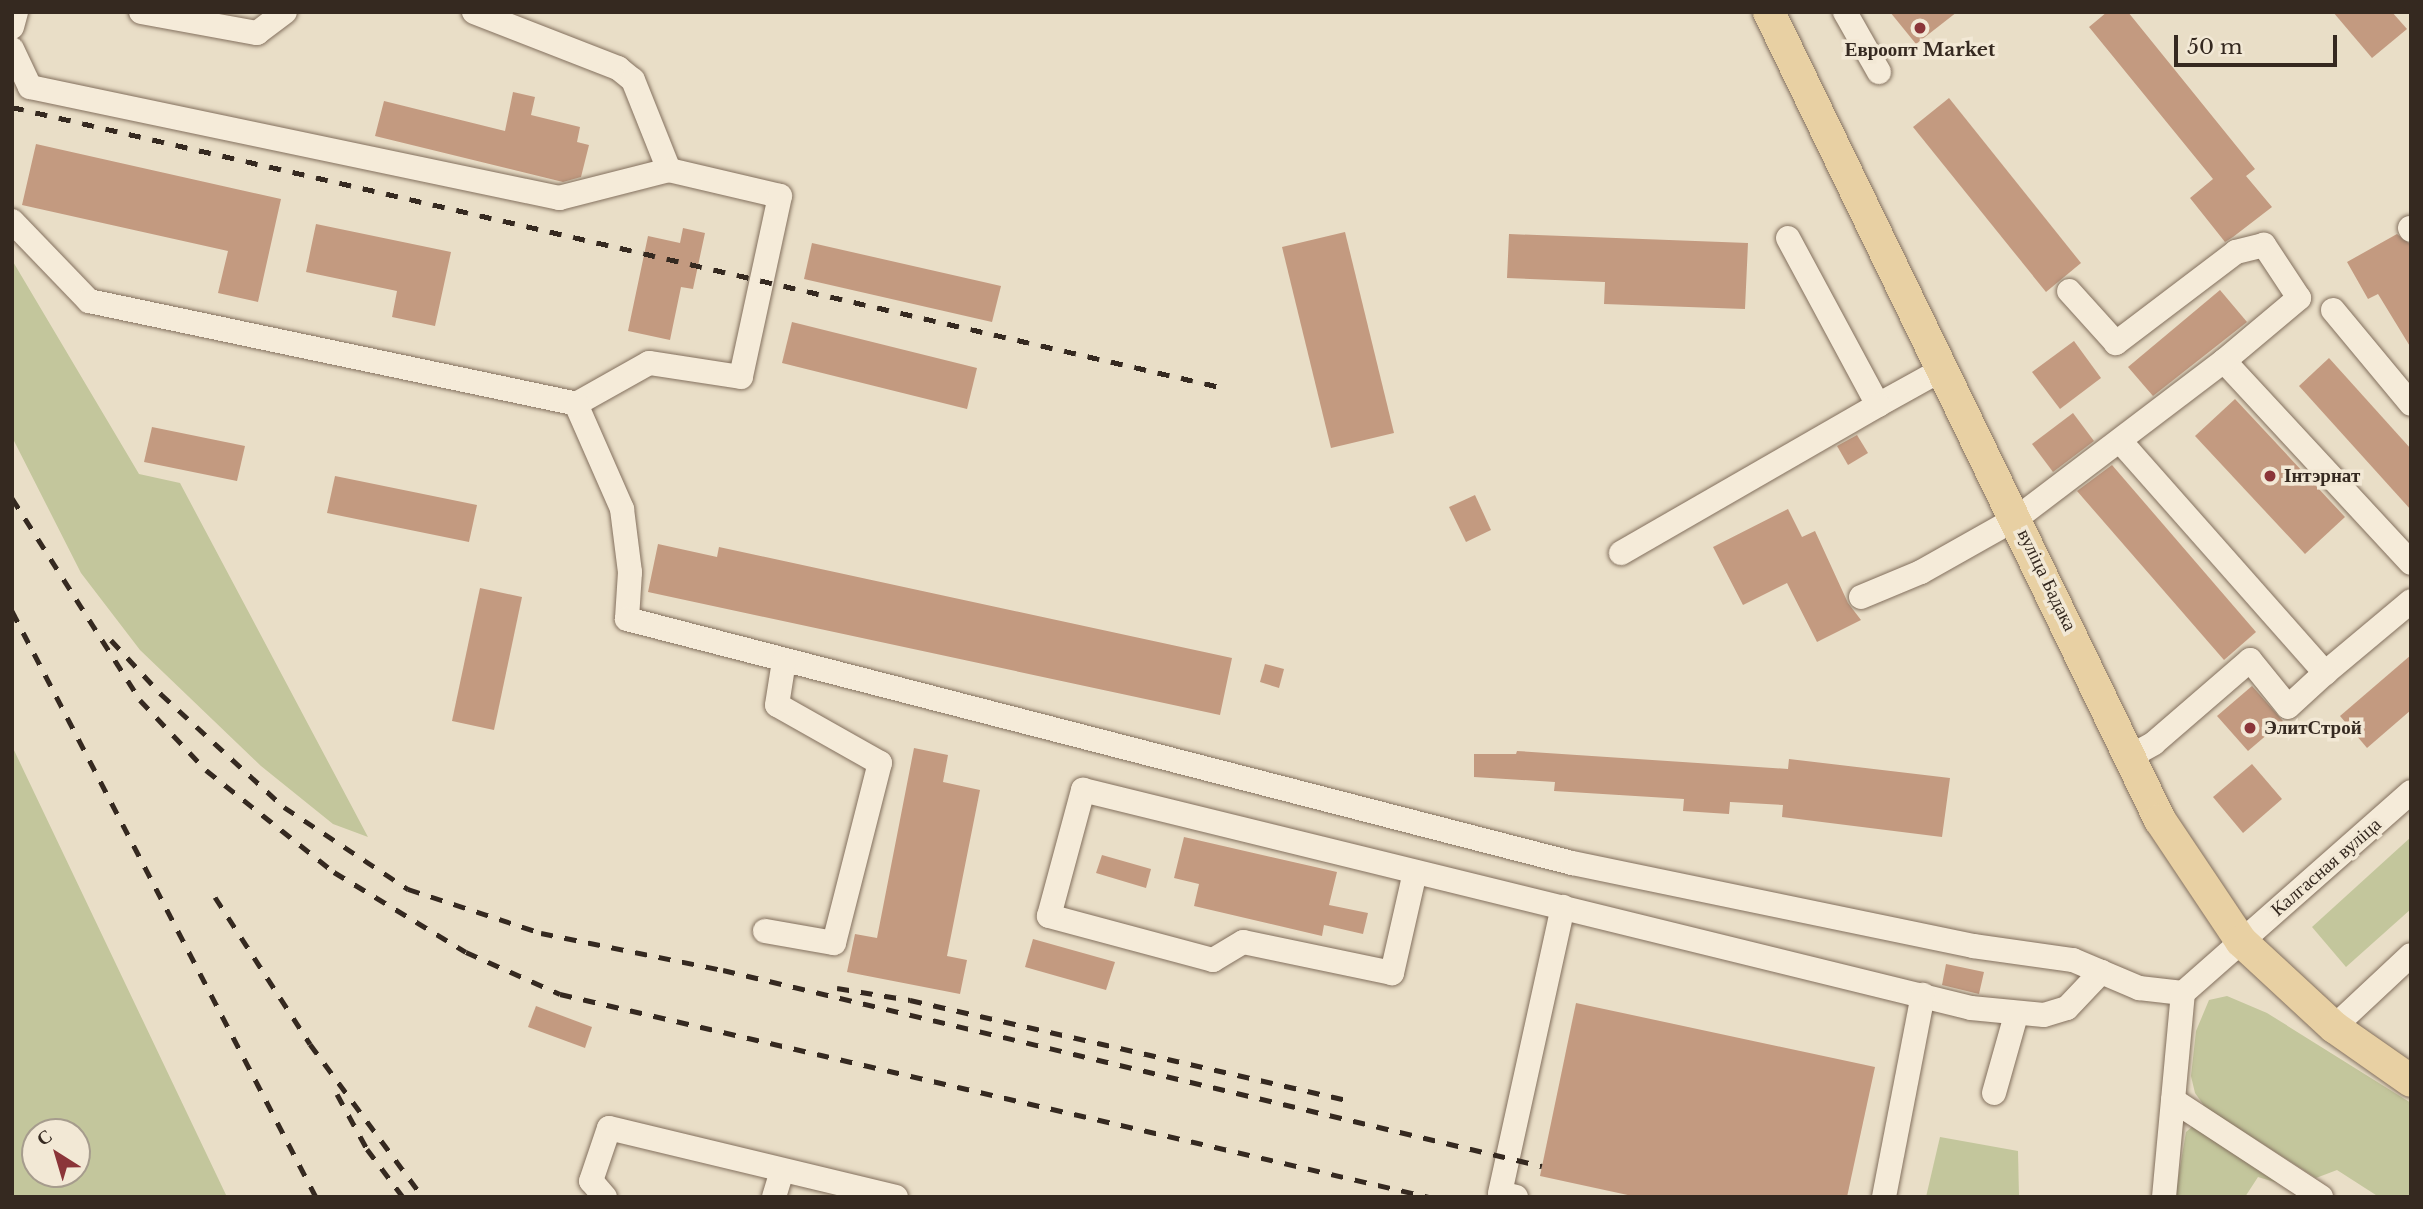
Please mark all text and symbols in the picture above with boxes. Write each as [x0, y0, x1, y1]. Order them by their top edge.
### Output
marker: Евроопт Market [1912, 20, 1928, 36]
scale bar [2178, 21, 2341, 65]
text: 50 m [2187, 34, 2242, 60]
place label: Евроопт Market [1845, 39, 1995, 61]
place label: Інтэрнат [2284, 465, 2360, 487]
marker: Інтэрнат [2262, 468, 2278, 484]
street label: вуліца Бадака [2013, 525, 2081, 635]
place label: ЭлитСтрой [2264, 717, 2362, 739]
marker: ЭлитСтрой [2242, 720, 2258, 736]
street label: Калгасная вуліца [2266, 813, 2386, 921]
north arrow [21, 1118, 91, 1188]
text: С [32, 1124, 57, 1151]

